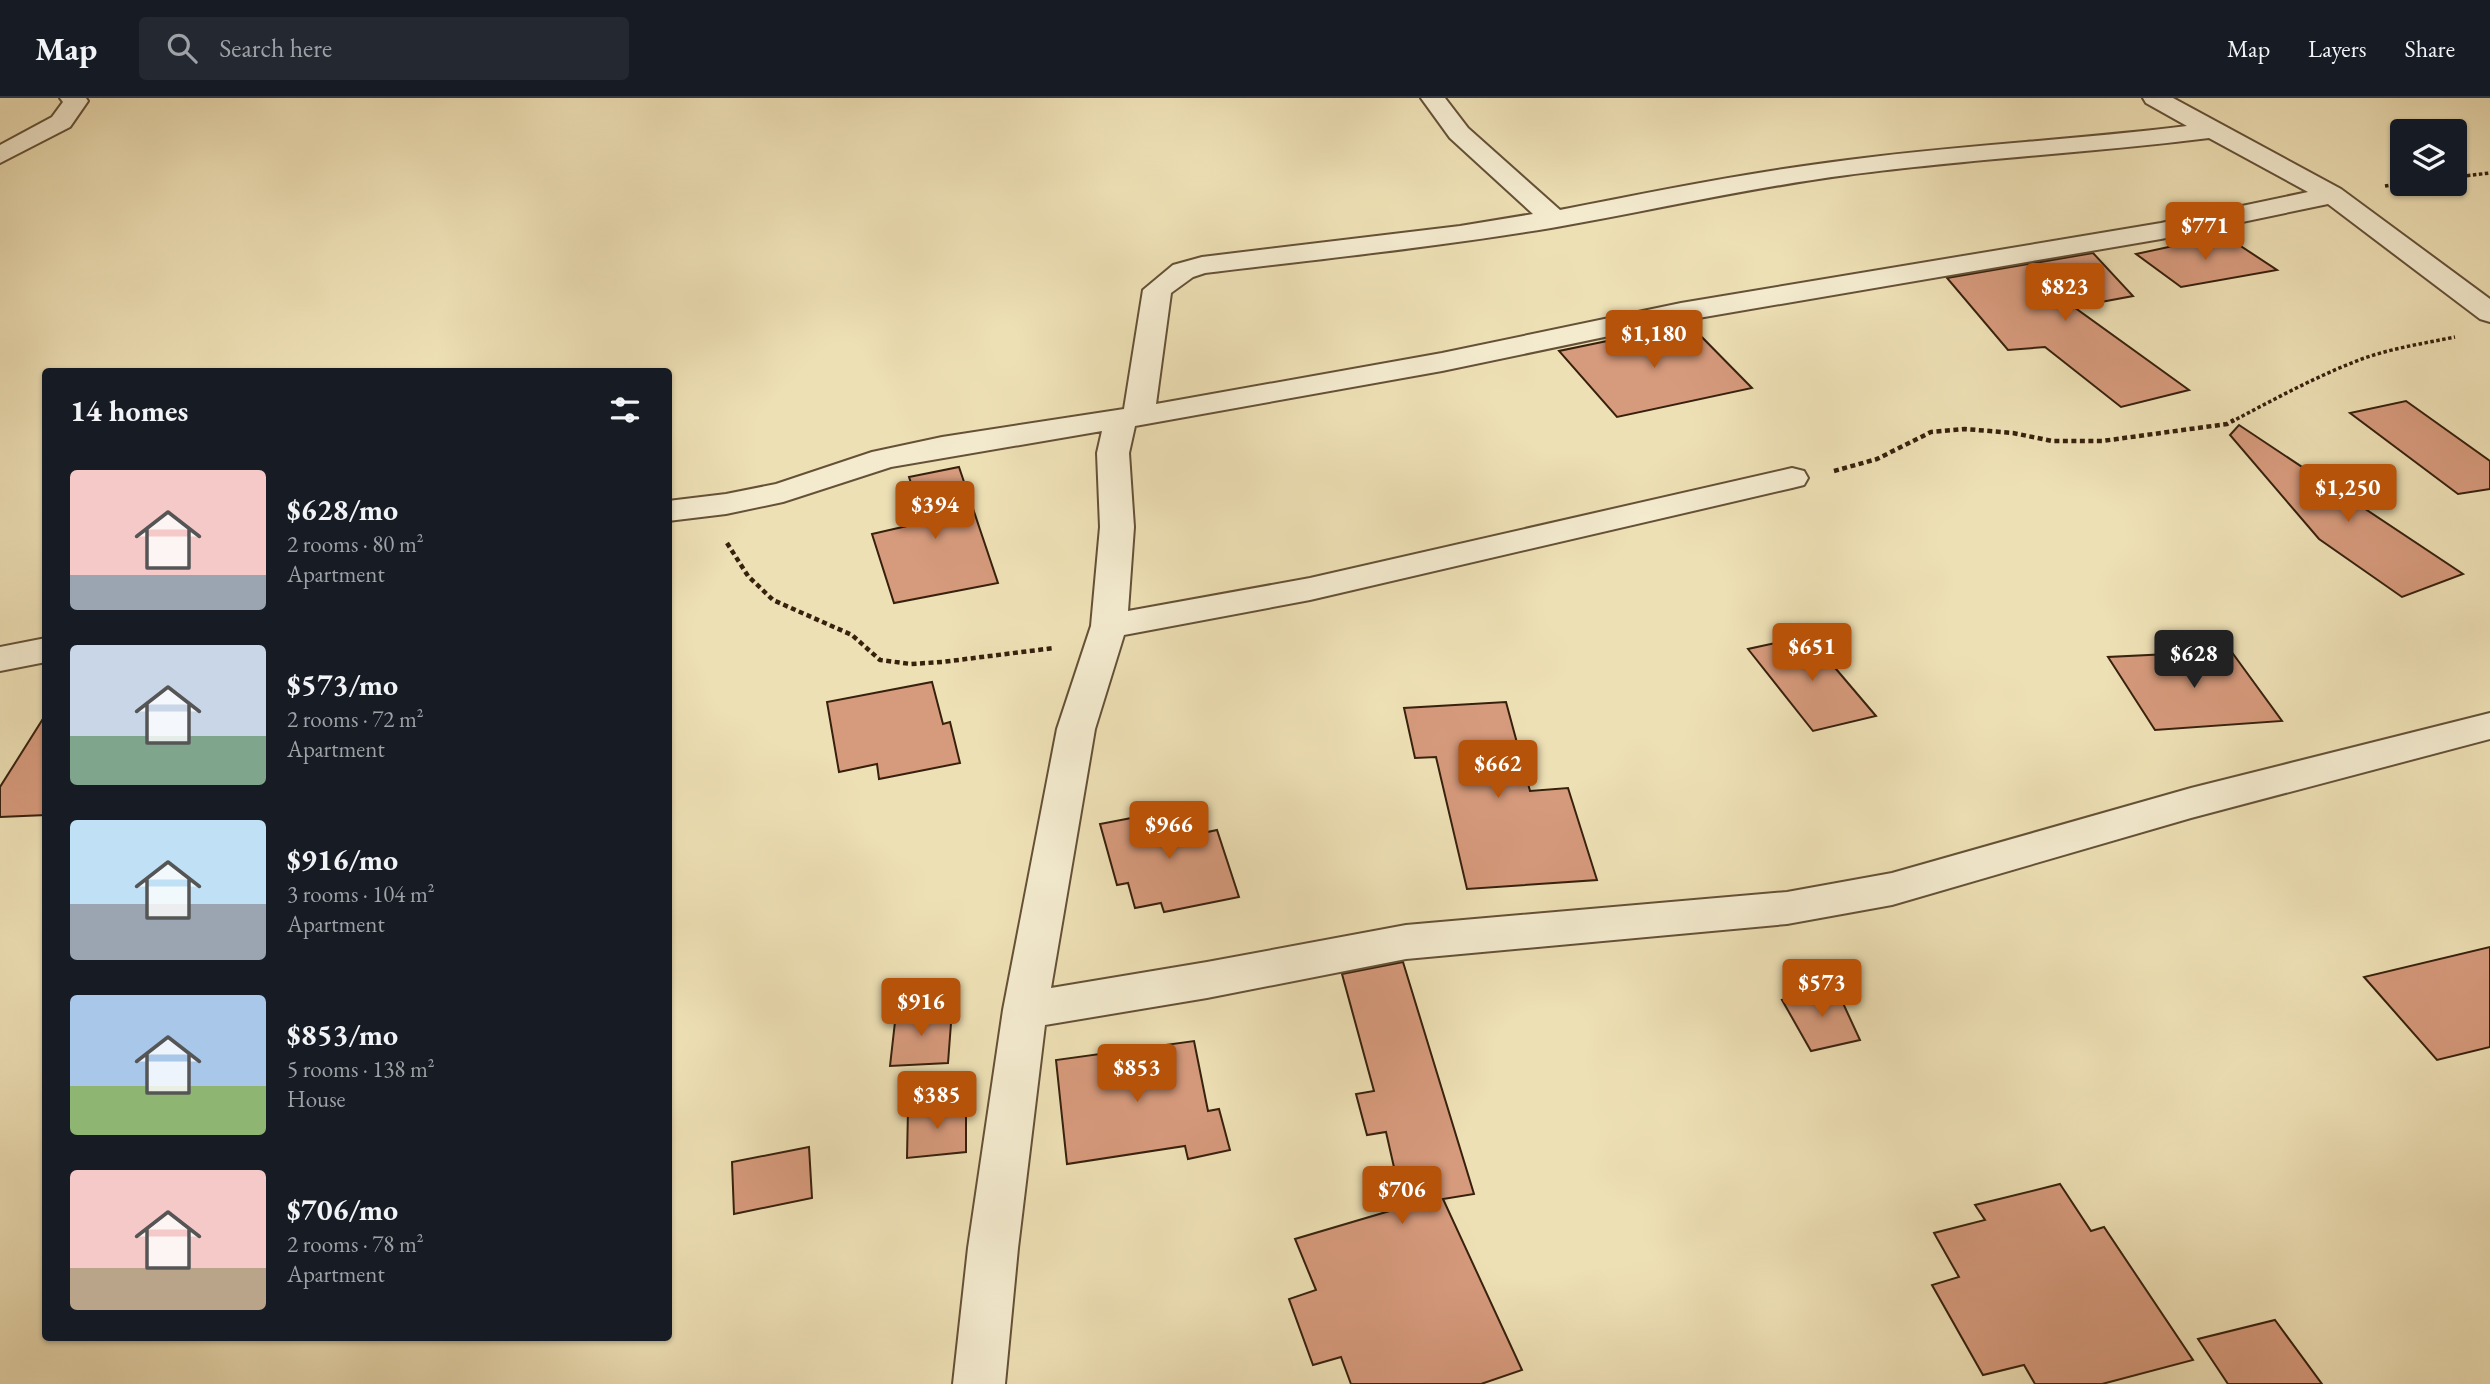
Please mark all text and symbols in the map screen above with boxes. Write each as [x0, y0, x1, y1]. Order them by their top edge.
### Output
search box [139, 17, 629, 80]
text: Map [35, 27, 97, 70]
icon: search [163, 29, 201, 67]
text: Search here [219, 31, 332, 65]
text: Map [2227, 33, 2270, 64]
text: Layers [2308, 33, 2367, 64]
text: Share [2405, 33, 2455, 64]
map controls [2390, 119, 2467, 196]
button: layers [2390, 119, 2467, 196]
pin: $771 [2164, 202, 2246, 262]
text: $771 [2181, 210, 2229, 240]
pin: $823 [2024, 264, 2106, 323]
text: $823 [2041, 271, 2089, 301]
pin: $1,180 [1597, 310, 1711, 370]
text: $1,180 [1622, 318, 1686, 348]
text: 14 homes [70, 391, 188, 430]
icon: filters [606, 391, 644, 429]
pin: $1,250 [2291, 464, 2405, 524]
text: $1,250 [2316, 472, 2380, 502]
pin: $394 [894, 482, 976, 541]
text: $394 [911, 489, 959, 519]
text: $628/mo [287, 490, 398, 529]
icon: home [126, 498, 210, 582]
text: 2 rooms · 80 m² [287, 529, 424, 559]
text: Apartment [287, 559, 385, 589]
pin: $651 [1771, 624, 1853, 683]
pin: $628 [2153, 630, 2235, 690]
text: $651 [1788, 631, 1836, 661]
text: $628 [2170, 638, 2218, 668]
text: $573/mo [287, 665, 398, 704]
icon: home [126, 673, 210, 757]
text: 2 rooms · 72 m² [287, 704, 424, 734]
text: Apartment [287, 734, 385, 764]
pin: $662 [1457, 740, 1539, 800]
text: $662 [1474, 748, 1522, 778]
pin: $966 [1128, 802, 1210, 861]
text: $966 [1145, 809, 1193, 839]
text: $916/mo [287, 840, 398, 879]
icon: home [126, 848, 210, 932]
text: 3 rooms · 104 m² [287, 879, 435, 909]
text: Apartment [287, 909, 385, 939]
pin: $573 [1781, 960, 1863, 1019]
text: $573 [1798, 967, 1846, 997]
pin: $916 [880, 978, 962, 1038]
text: $916 [897, 986, 945, 1016]
text: $853/mo [287, 1015, 398, 1054]
icon: home [126, 1023, 210, 1107]
pin: $853 [1096, 1044, 1178, 1104]
text: $853 [1113, 1052, 1161, 1082]
text: 5 rooms · 138 m² [287, 1054, 435, 1084]
pin: $385 [896, 1072, 978, 1131]
text: $385 [913, 1079, 961, 1109]
text: House [287, 1084, 346, 1114]
pin: $706 [1361, 1166, 1443, 1226]
text: $706 [1378, 1174, 1426, 1204]
text: $706/mo [287, 1190, 398, 1229]
icon: home [126, 1198, 210, 1282]
text: 2 rooms · 78 m² [287, 1229, 424, 1259]
text: Apartment [287, 1259, 385, 1289]

